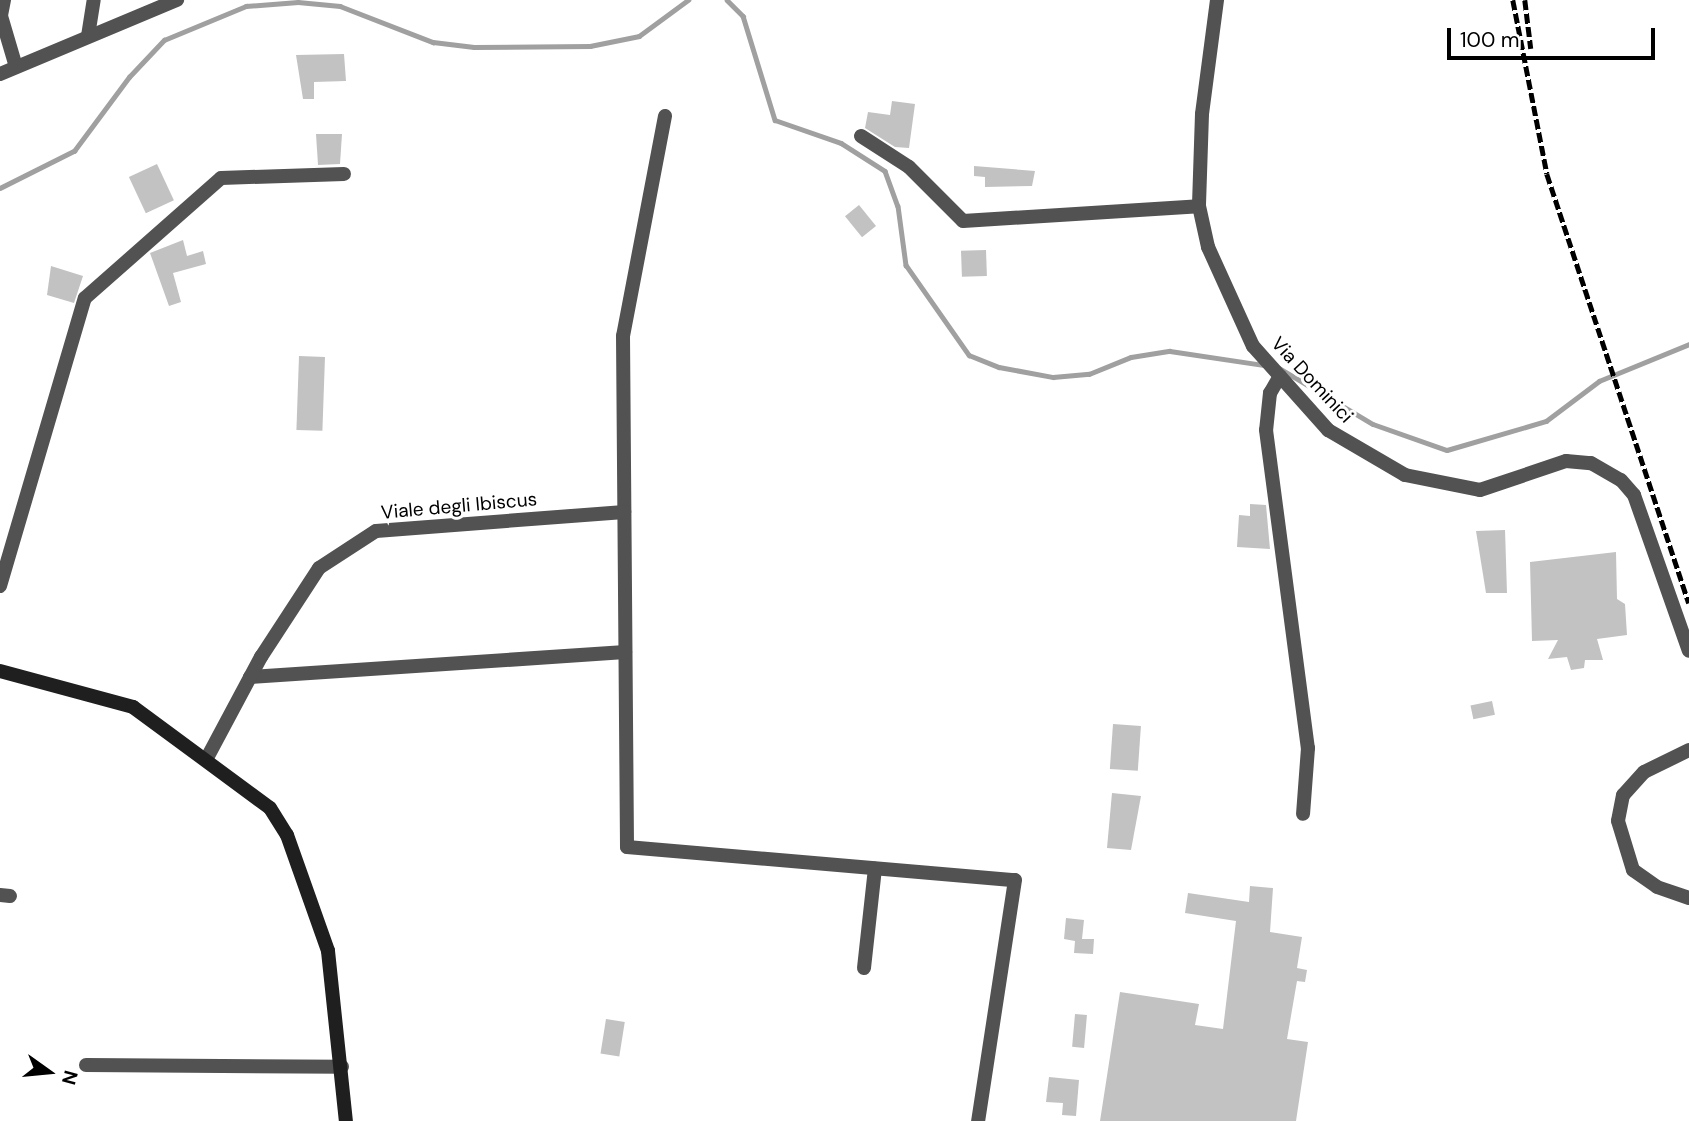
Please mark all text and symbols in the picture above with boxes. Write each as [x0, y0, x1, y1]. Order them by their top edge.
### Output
scale bar [1451, 14, 1659, 58]
text: 100 m [1460, 26, 1520, 54]
street label: Via Dominici [1266, 332, 1358, 428]
street label: Viale degli Ibiscus [380, 488, 538, 524]
north arrow [14, 1037, 84, 1107]
text: N [56, 1068, 84, 1087]

